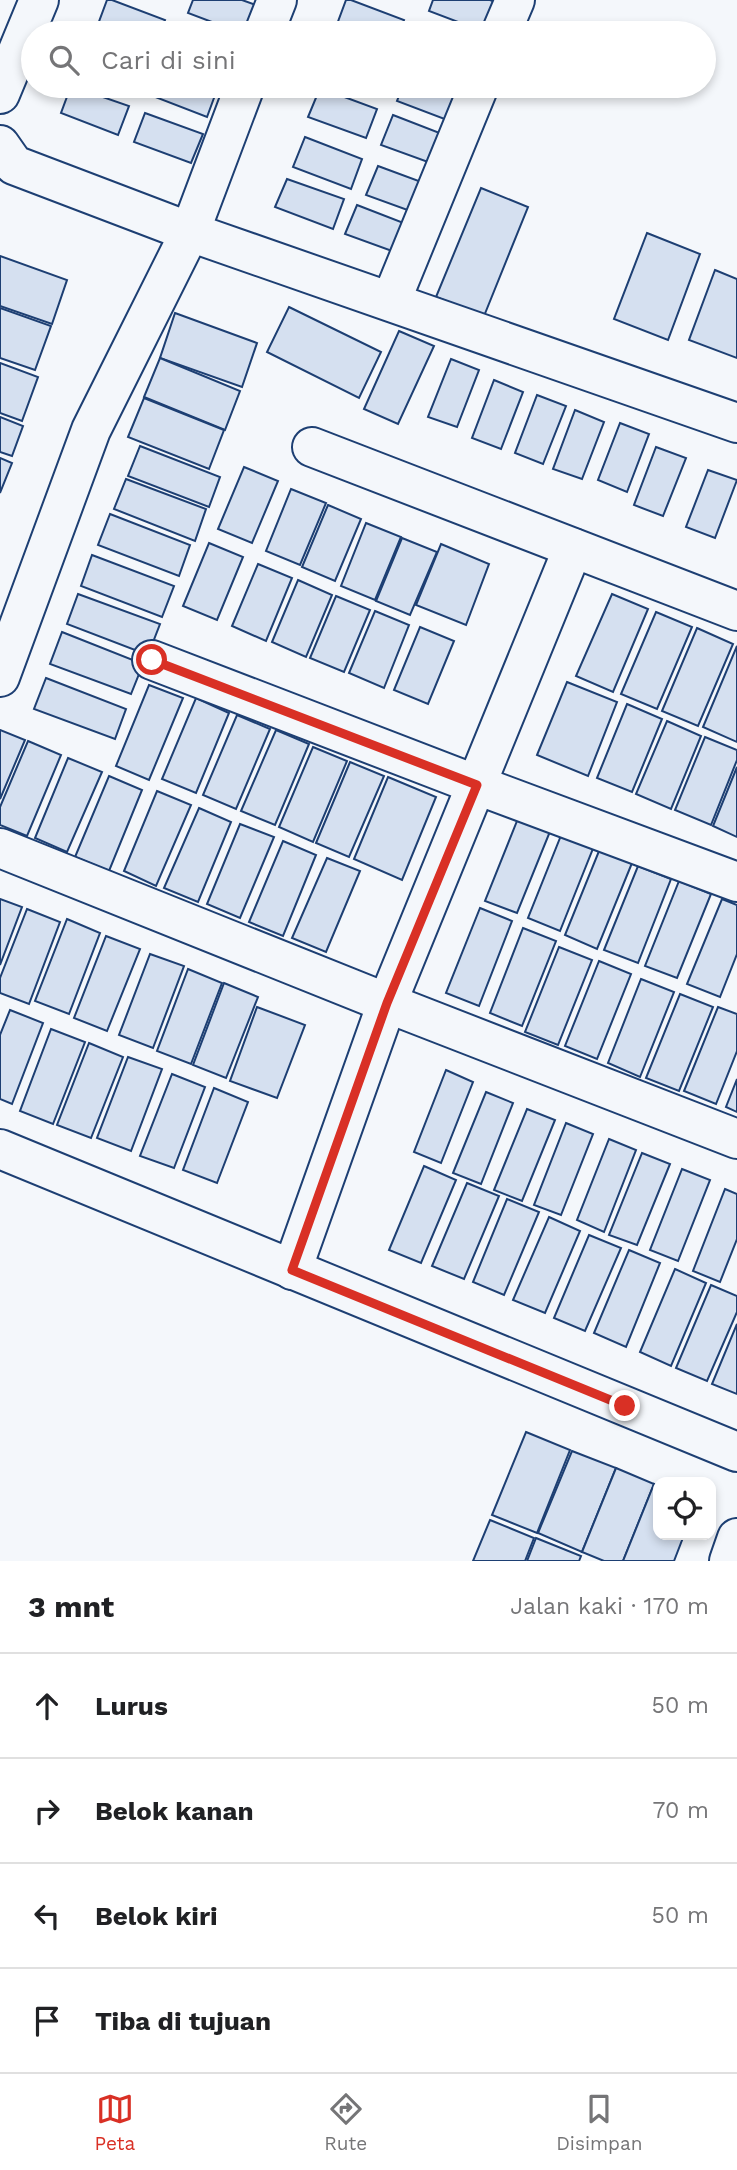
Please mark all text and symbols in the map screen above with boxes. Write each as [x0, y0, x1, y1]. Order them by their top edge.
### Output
search box [21, 21, 716, 98]
icon: search [45, 41, 83, 79]
text: Cari di sini [101, 45, 236, 75]
route start [136, 644, 167, 675]
route end [609, 1390, 640, 1421]
map controls [653, 1477, 716, 1540]
button: locate [653, 1477, 716, 1540]
text: 3 mnt [28, 1589, 114, 1624]
text: Jalan kaki · 170 m [510, 1593, 709, 1620]
icon: ahead [28, 1687, 66, 1725]
text: Lurus [95, 1691, 168, 1721]
text: 50 m [652, 1692, 709, 1719]
icon: right [28, 1792, 66, 1830]
text: Belok kanan [95, 1796, 254, 1826]
text: 70 m [652, 1797, 709, 1824]
icon: left [28, 1897, 66, 1935]
text: Belok kiri [95, 1901, 218, 1931]
text: 50 m [652, 1902, 709, 1929]
icon: arrive [28, 2002, 66, 2040]
text: Tiba di tujuan [95, 2006, 271, 2036]
tab: Peta [94, 2090, 135, 2155]
tab: Rute [324, 2090, 367, 2155]
tab: Disimpan [556, 2090, 643, 2155]

